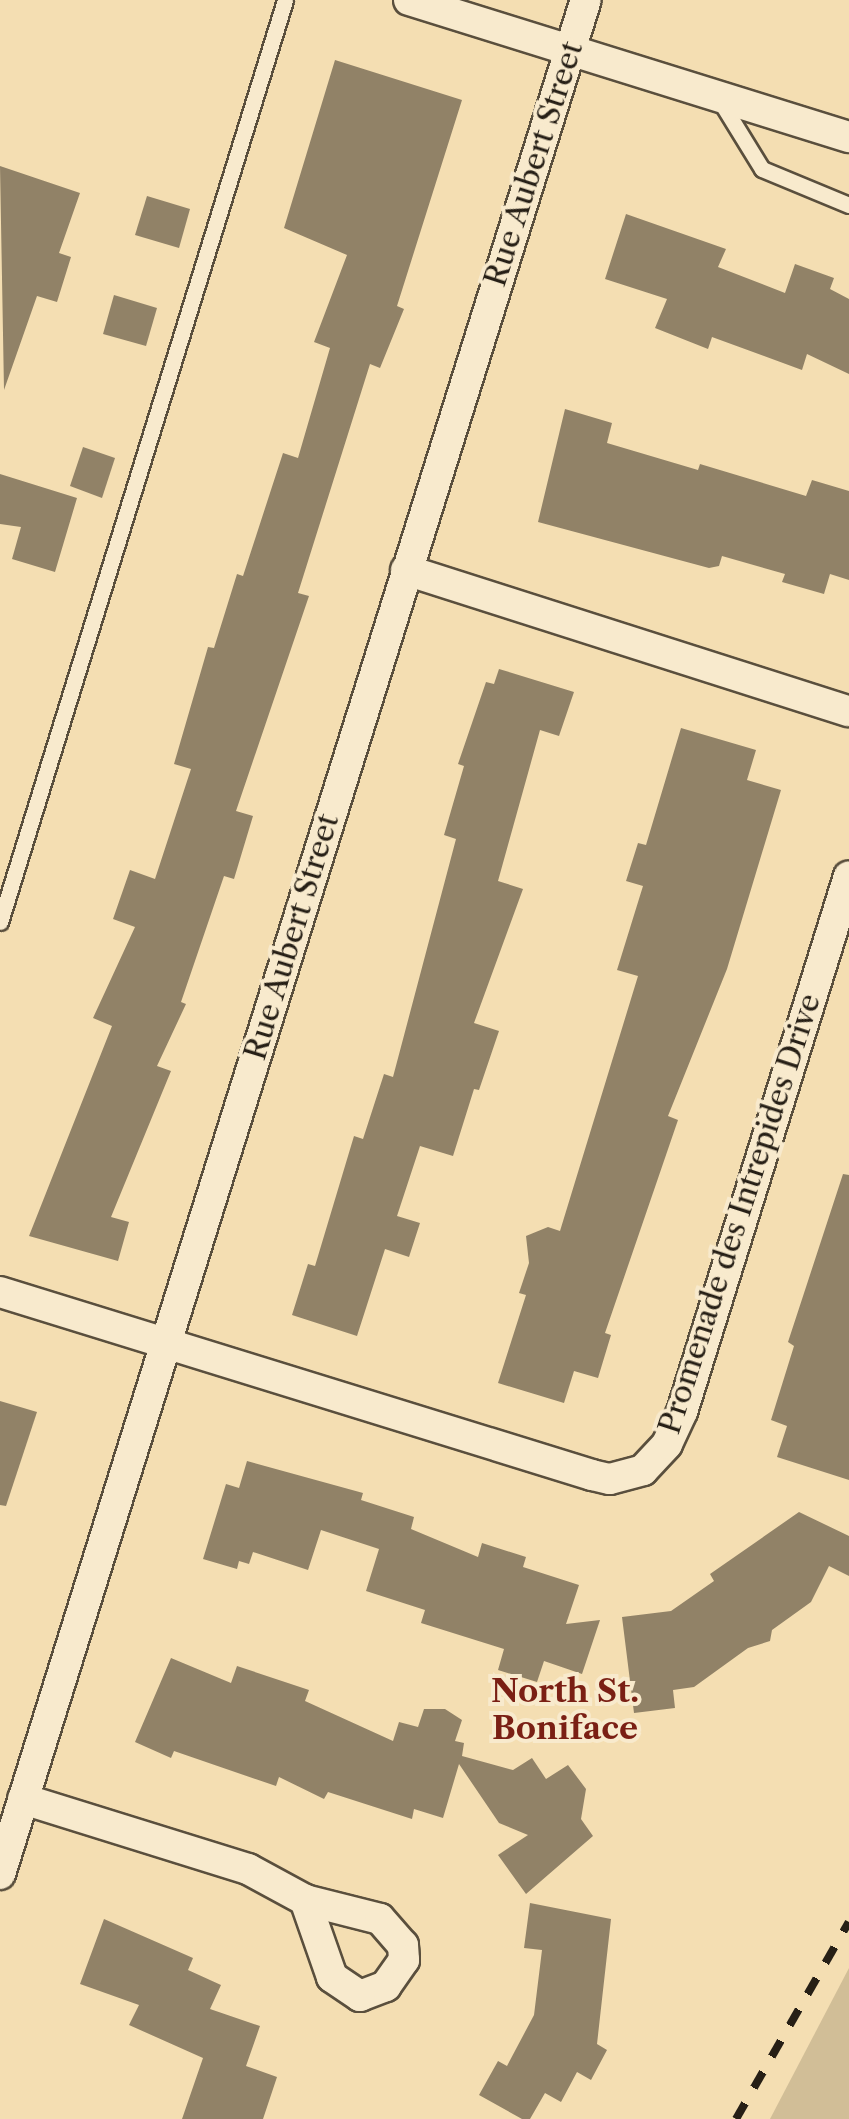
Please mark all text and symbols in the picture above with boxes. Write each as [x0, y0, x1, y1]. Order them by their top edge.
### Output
street label: Rue Aubert Street [477, 36, 591, 292]
street label: Rue Aubert Street [237, 809, 347, 1065]
street label: Promenade des Intrepides Drive [652, 989, 828, 1439]
district label: North St. Boniface [491, 1673, 639, 1748]

